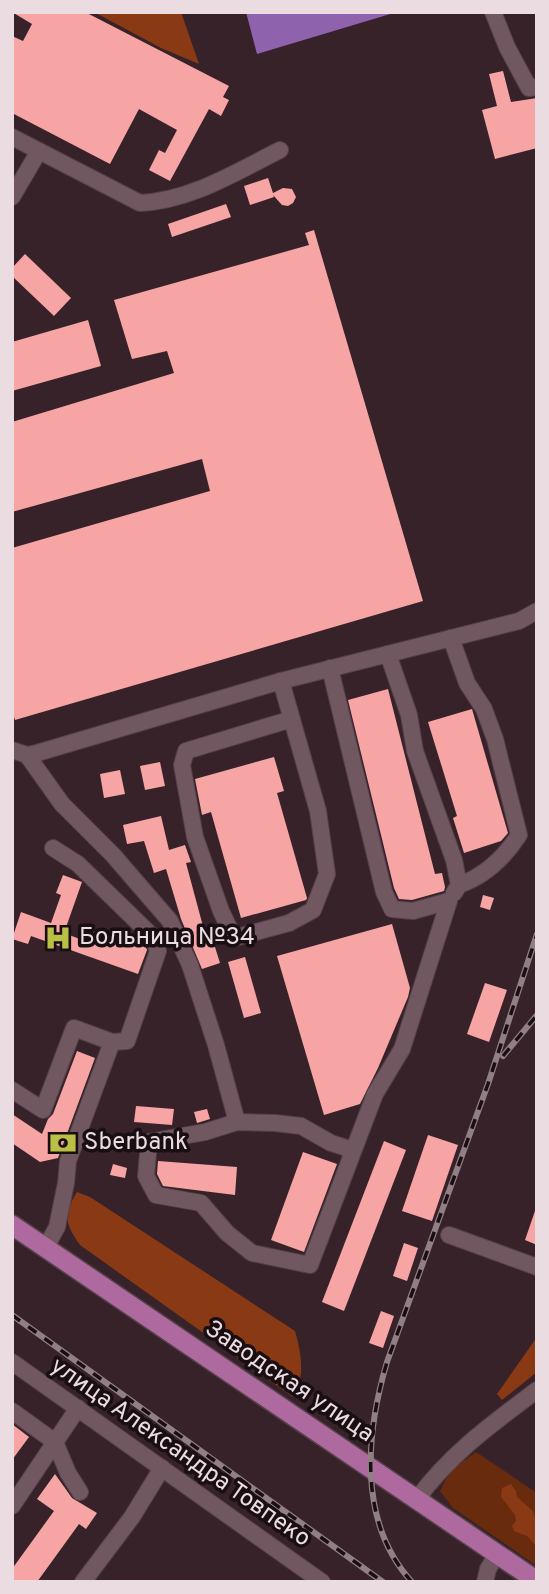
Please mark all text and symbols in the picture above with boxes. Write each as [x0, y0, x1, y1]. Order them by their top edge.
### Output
hospital icon: Больница №34 [43, 923, 73, 953]
place label: Больница №34 [79, 923, 255, 953]
bank icon: Sberbank [48, 1128, 78, 1158]
place label: Sberbank [84, 1128, 188, 1158]
street label: Заводская улица [199, 1314, 379, 1450]
street label: улица Александра Товпеко [44, 1352, 316, 1554]

